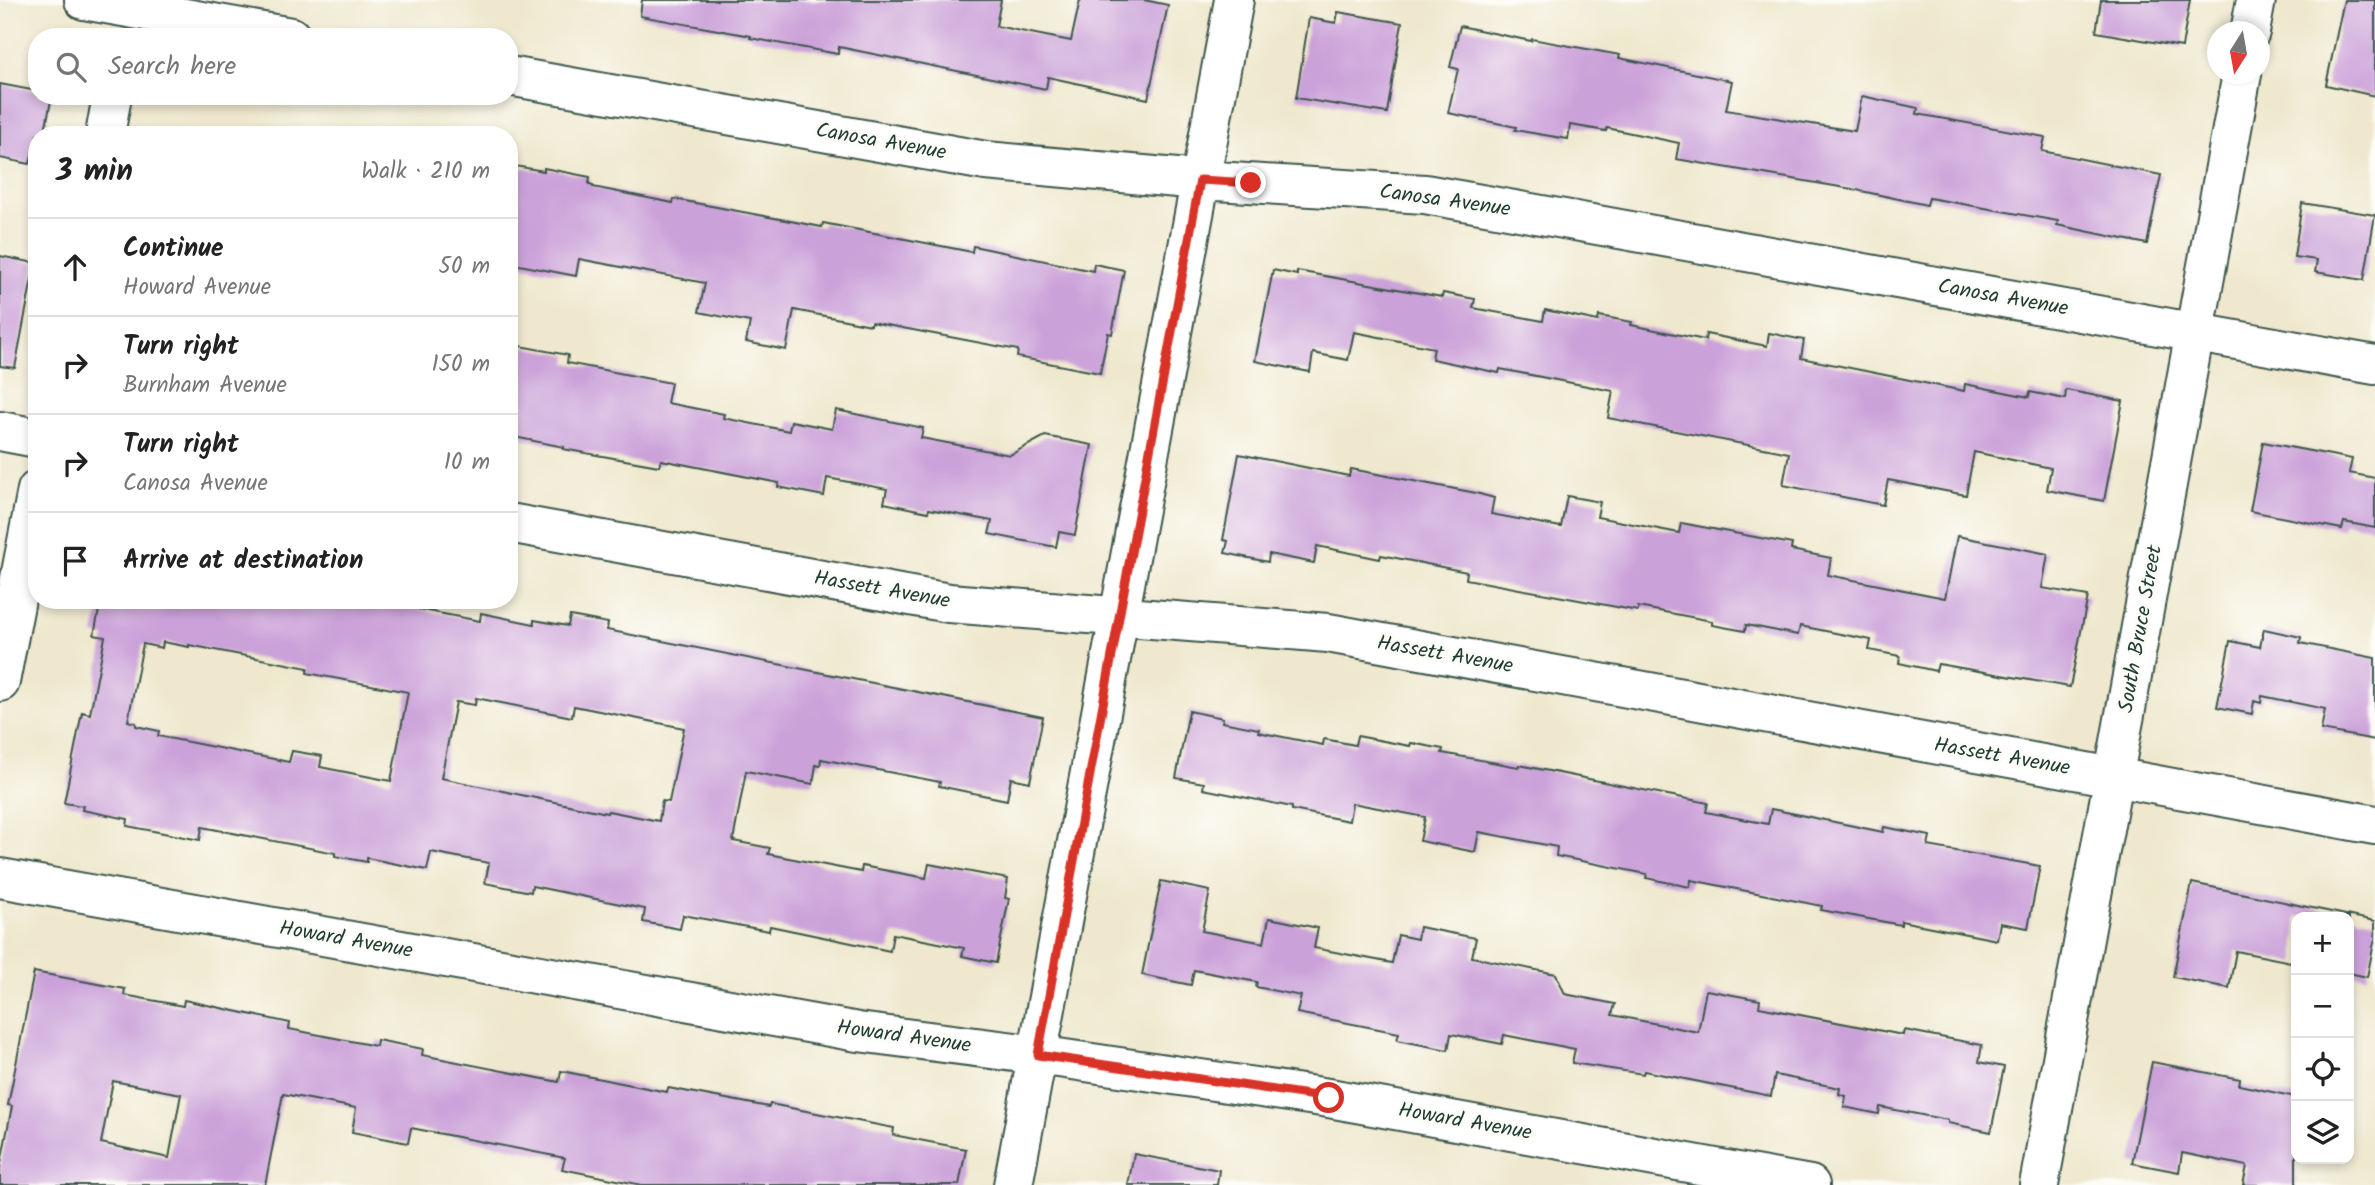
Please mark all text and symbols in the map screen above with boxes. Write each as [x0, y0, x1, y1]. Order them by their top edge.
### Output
north arrow [2207, 21, 2270, 84]
search box [28, 28, 518, 105]
text: Search here [108, 46, 236, 88]
icon: search [52, 48, 90, 86]
street label: Canosa Avenue [813, 114, 949, 170]
text: 3 min [56, 148, 133, 196]
text: Walk · 210 m [361, 154, 490, 190]
route end [1235, 167, 1266, 198]
street label: Canosa Avenue [1377, 175, 1513, 227]
text: Continue [123, 228, 224, 270]
icon: ahead [56, 248, 94, 286]
text: 50 m [439, 249, 490, 285]
text: Howard Avenue [123, 270, 271, 306]
street label: Canosa Avenue [1935, 270, 2071, 326]
text: Turn right [123, 326, 239, 368]
icon: right [56, 346, 94, 384]
text: 150 m [431, 347, 490, 383]
text: Burnham Avenue [123, 368, 287, 404]
text: Turn right [123, 424, 239, 466]
icon: right [56, 444, 94, 482]
text: 10 m [444, 445, 490, 481]
text: Canosa Avenue [123, 466, 268, 502]
text: Arrive at destination [123, 540, 363, 582]
icon: arrive [56, 542, 94, 580]
street label: South Bruce Street [2110, 542, 2172, 715]
street label: Hassett Avenue [811, 562, 953, 618]
street label: Hassett Avenue [1374, 627, 1516, 683]
street label: Hassett Avenue [1931, 729, 2073, 785]
street label: Howard Avenue [277, 912, 416, 968]
map controls [2291, 912, 2354, 1164]
button: + [2291, 912, 2354, 975]
button: − [2291, 975, 2354, 1038]
street label: Howard Avenue [835, 1011, 974, 1063]
button: locate [2291, 1038, 2354, 1101]
route start [1313, 1082, 1344, 1113]
street label: Howard Avenue [1396, 1094, 1535, 1150]
button: layers [2291, 1101, 2354, 1164]

